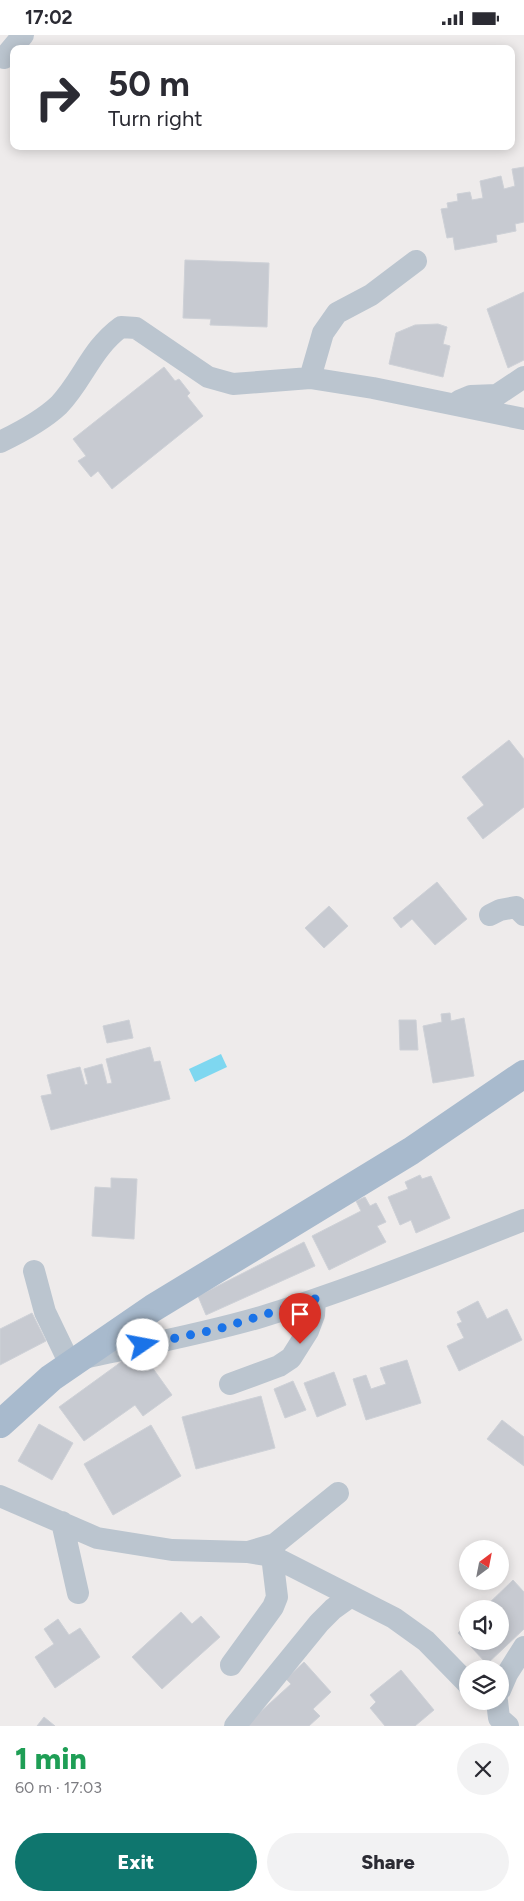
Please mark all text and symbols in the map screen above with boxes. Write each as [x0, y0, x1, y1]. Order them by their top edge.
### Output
text: 17:02 [25, 6, 73, 29]
text: 50 m [108, 63, 190, 105]
icon: right [25, 65, 90, 130]
text: Turn right [108, 105, 203, 132]
pin [279, 1293, 321, 1344]
icon: arrive [286, 1300, 314, 1328]
position arrow [116, 1318, 168, 1370]
north arrow [459, 1540, 509, 1590]
map controls [459, 1540, 509, 1710]
button: sound [459, 1600, 509, 1650]
button: layers [459, 1660, 509, 1710]
text: 1 min [15, 1740, 87, 1777]
button: close [457, 1743, 509, 1795]
text: 60 m · 17:03 [15, 1778, 102, 1797]
button: Exit [15, 1833, 257, 1891]
button: Share [267, 1833, 509, 1891]

